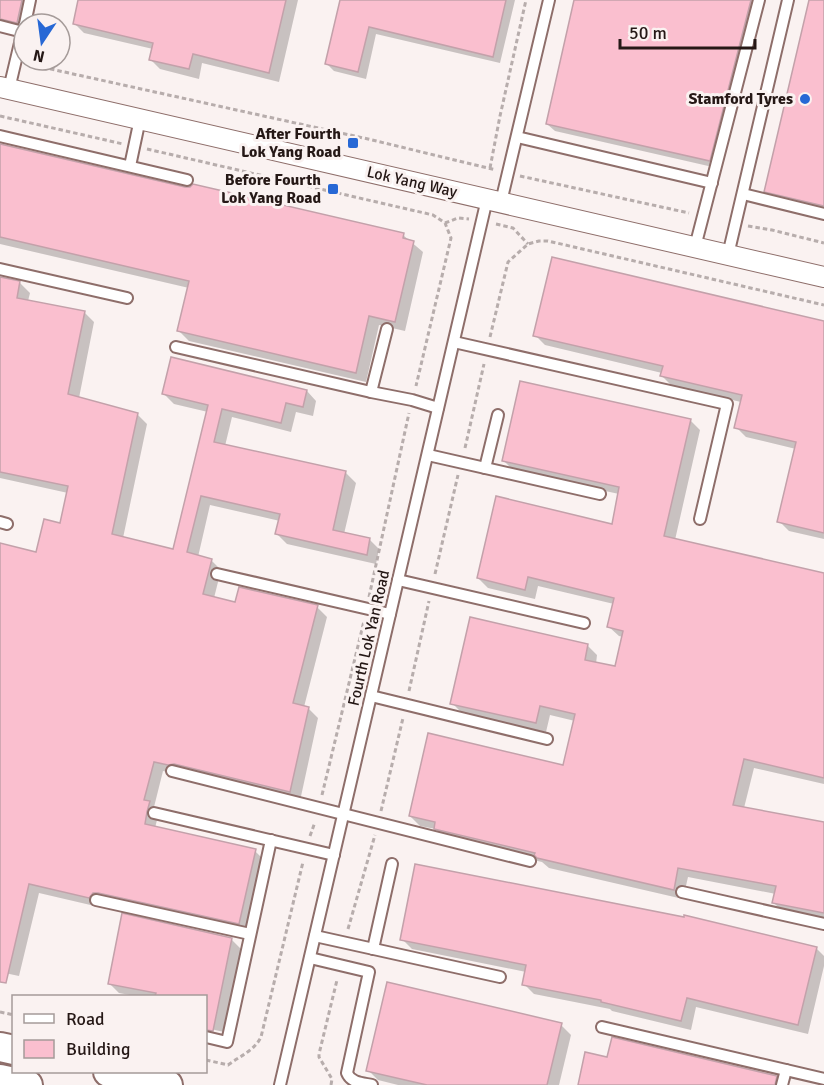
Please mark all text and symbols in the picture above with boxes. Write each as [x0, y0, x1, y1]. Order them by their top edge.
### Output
north arrow [12, 12, 72, 72]
scale bar [620, 12, 755, 50]
text: 50 m [629, 22, 667, 44]
text: N [31, 45, 47, 67]
place label: Stamford Tyres [688, 89, 793, 109]
marker: Stamford Tyres [798, 92, 812, 106]
place label: After Fourth Lok Yang Road [241, 124, 341, 162]
marker: After Fourth Lok Yang Road [346, 136, 360, 150]
street label: Lok Yang Way [365, 162, 460, 202]
place label: Before Fourth Lok Yang Road [221, 170, 321, 208]
marker: Before Fourth Lok Yang Road [326, 182, 340, 196]
street label: Fourth Lok Yan Road [344, 568, 394, 708]
legend [12, 995, 207, 1073]
text: Road [66, 1008, 105, 1030]
text: Building [66, 1038, 130, 1060]

